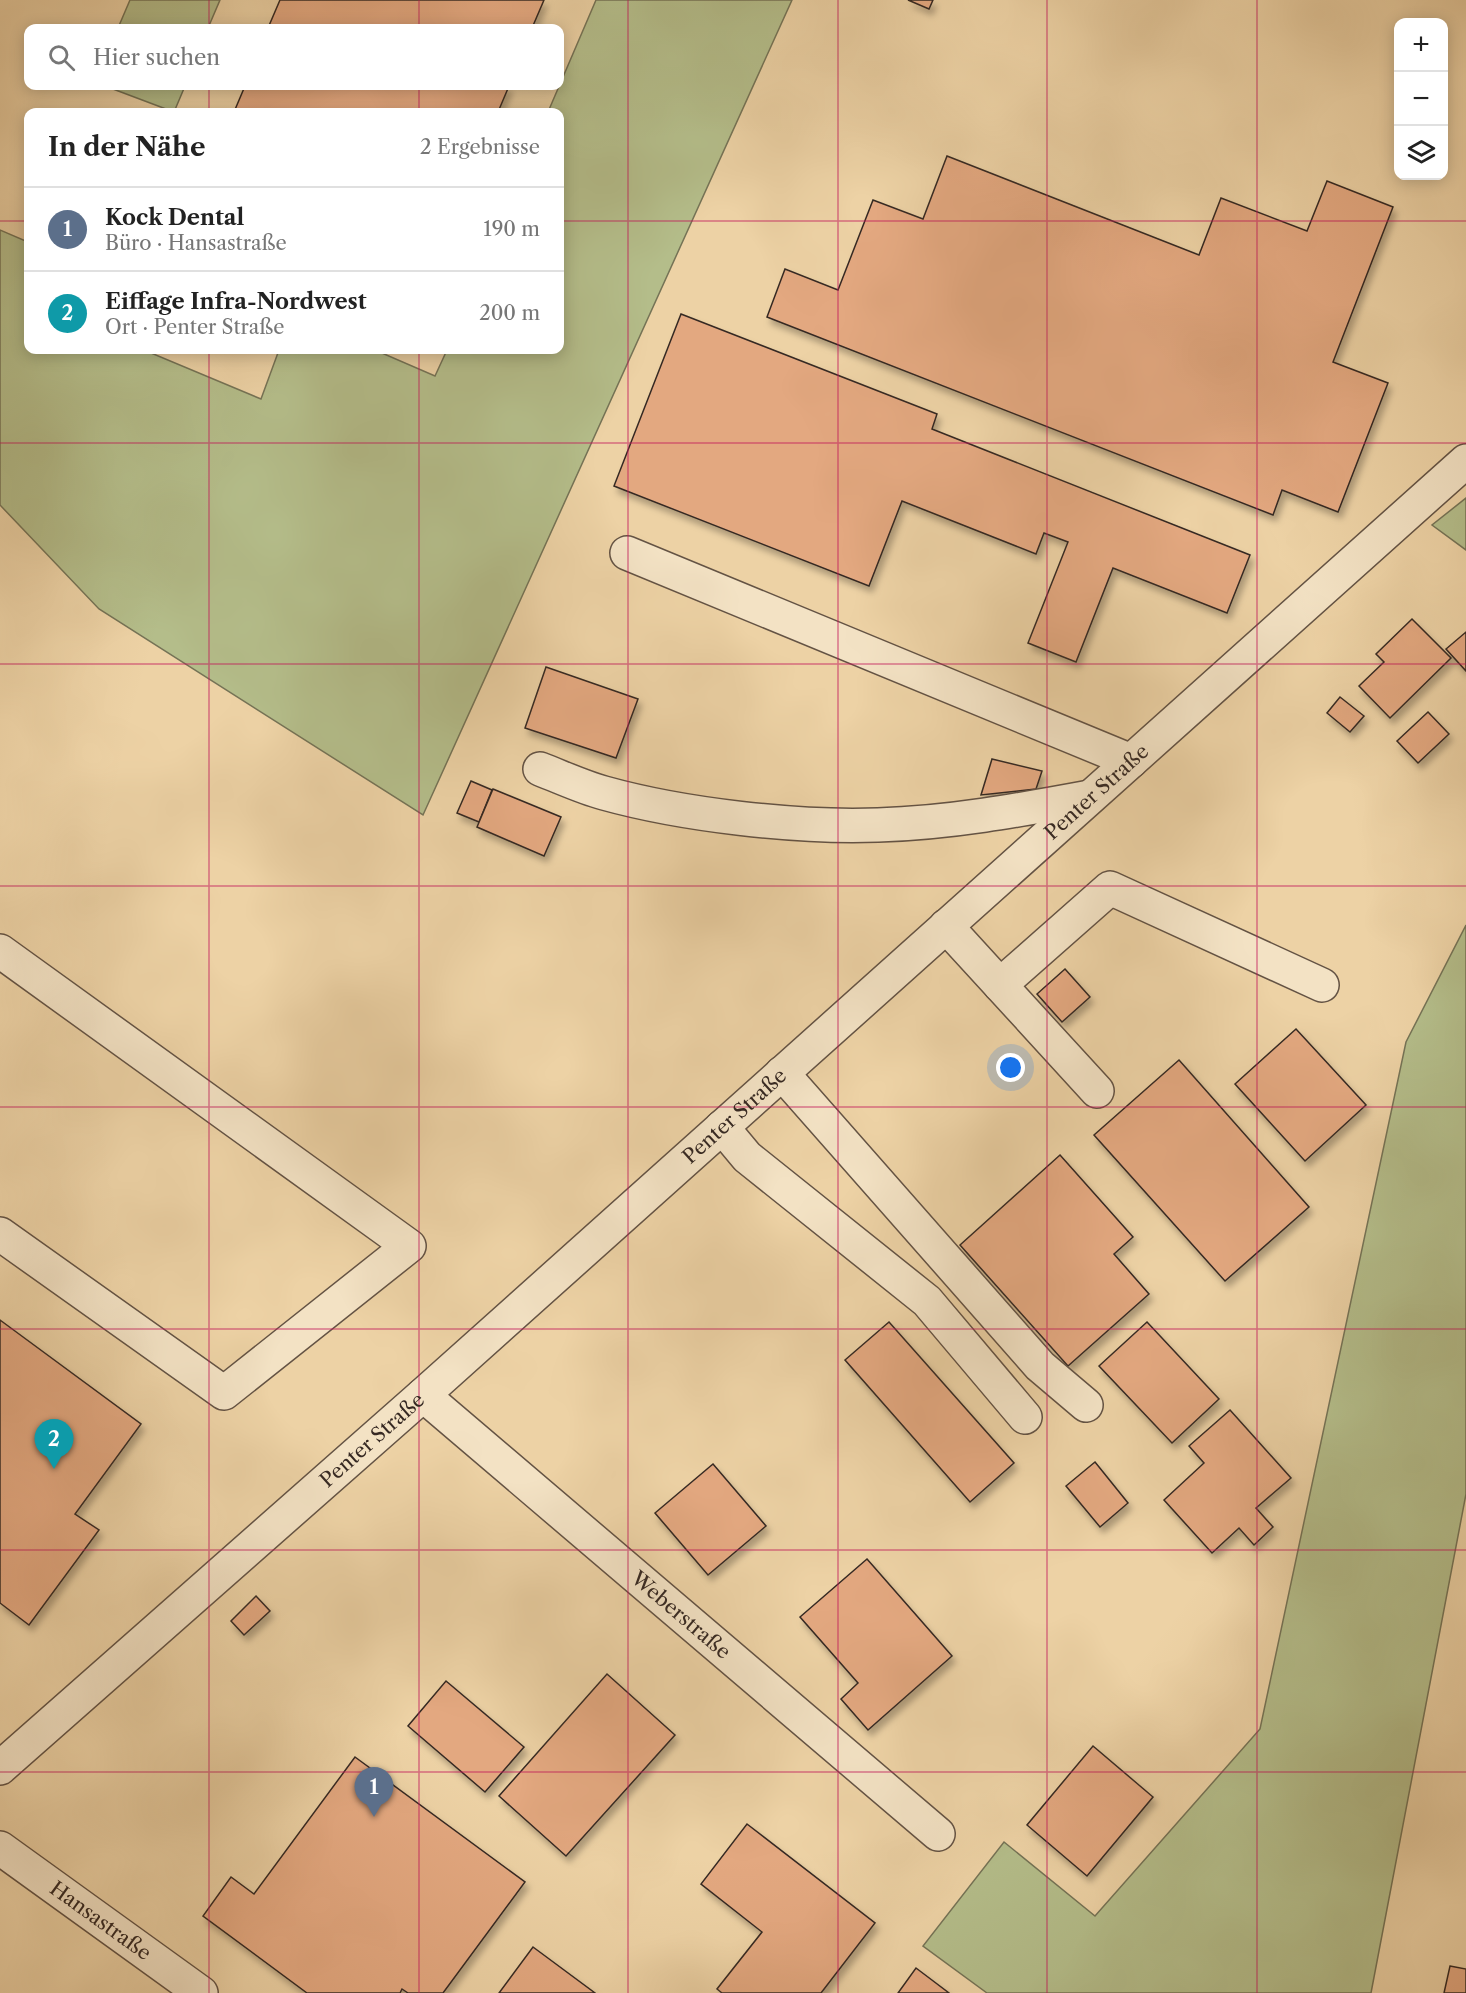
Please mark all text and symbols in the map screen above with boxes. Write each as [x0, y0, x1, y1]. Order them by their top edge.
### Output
map controls [1394, 18, 1448, 180]
button: + [1394, 18, 1448, 72]
search box [24, 24, 564, 90]
icon: search [45, 41, 78, 74]
text: Hier suchen [93, 44, 220, 71]
button: − [1394, 72, 1448, 126]
button: layers [1394, 126, 1448, 180]
text: In der Nähe [48, 131, 205, 163]
text: 2 Ergebnisse [420, 135, 540, 159]
text: Kock Dental [105, 204, 244, 231]
text: 1 [63, 217, 72, 241]
text: 190 m [483, 217, 540, 241]
text: Büro · Hansastraße [105, 231, 287, 255]
text: Eiffage Infra-Nordwest [105, 288, 367, 315]
text: 2 [62, 301, 73, 325]
text: 200 m [479, 301, 540, 325]
text: Ort · Penter Straße [105, 315, 284, 339]
street label: Penter Straße [1040, 739, 1153, 845]
your location [996, 1053, 1025, 1082]
street label: Penter Straße [678, 1063, 791, 1169]
street label: Penter Straße [315, 1388, 429, 1492]
pin: 2 [34, 1420, 74, 1469]
street label: Weberstraße [626, 1565, 735, 1664]
pin: 1 [354, 1768, 394, 1817]
street label: Hansastraße [45, 1876, 156, 1965]

